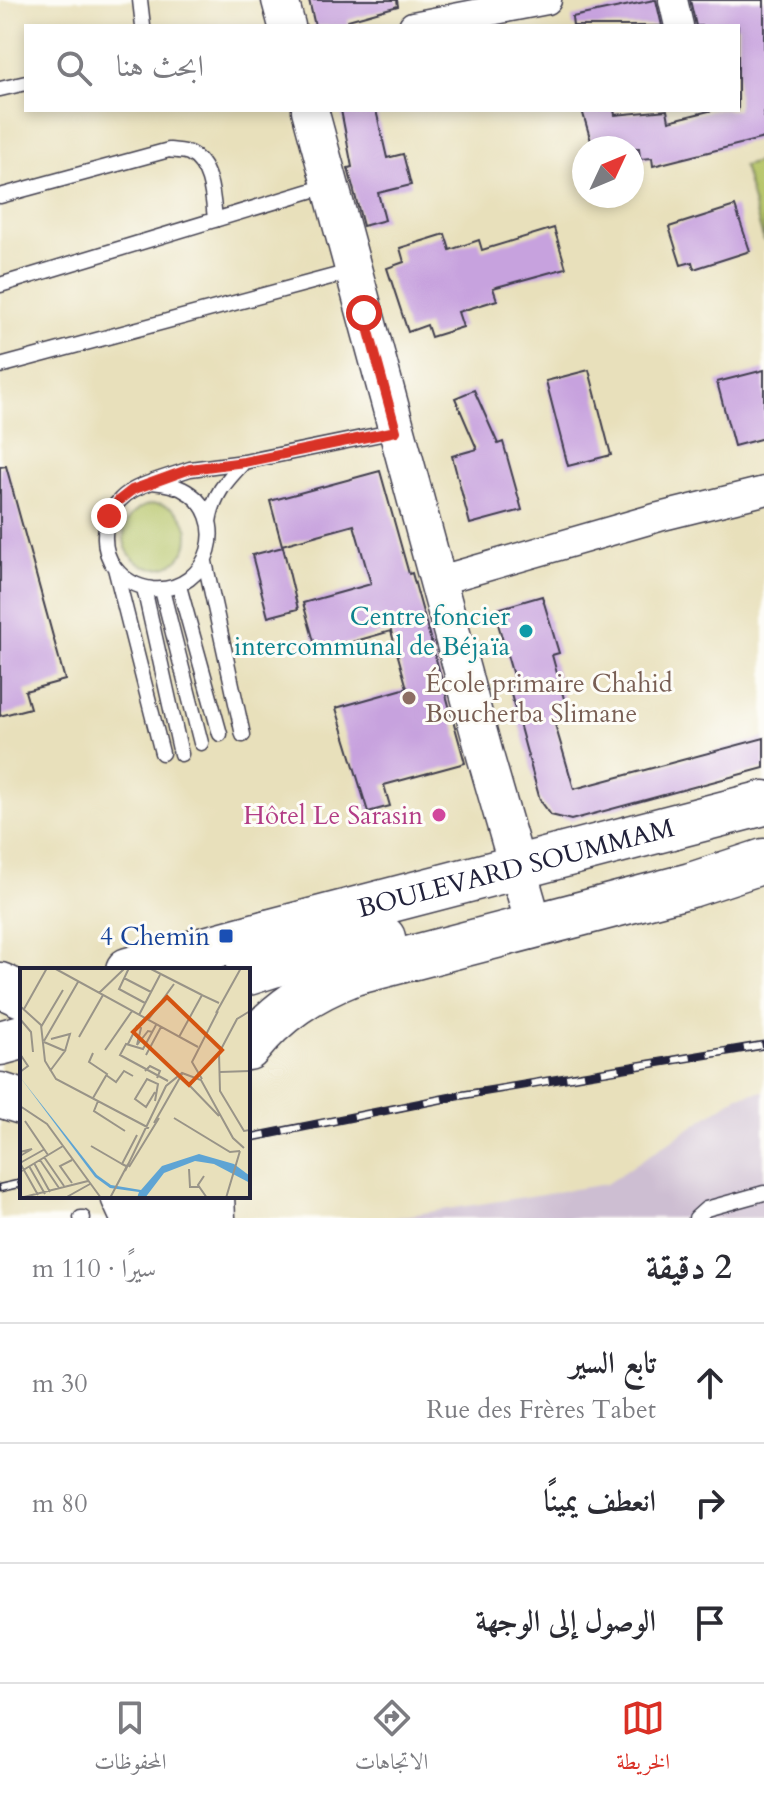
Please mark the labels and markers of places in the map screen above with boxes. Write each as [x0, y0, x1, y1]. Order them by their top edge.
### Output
place label: Centre foncier intercommunal de Béjaïa [234, 599, 511, 664]
marker: Centre foncier intercommunal de Béjaïa [517, 622, 535, 640]
place label: École primaire Chahid Boucherba Slimane [425, 666, 673, 731]
marker: École primaire Chahid Boucherba Slimane [400, 689, 418, 707]
place label: Hôtel Le Sarasin [243, 798, 423, 833]
marker: Hôtel Le Sarasin [430, 806, 448, 824]
place label: 4 Chemin [100, 919, 210, 954]
marker: 4 Chemin [217, 927, 235, 945]

